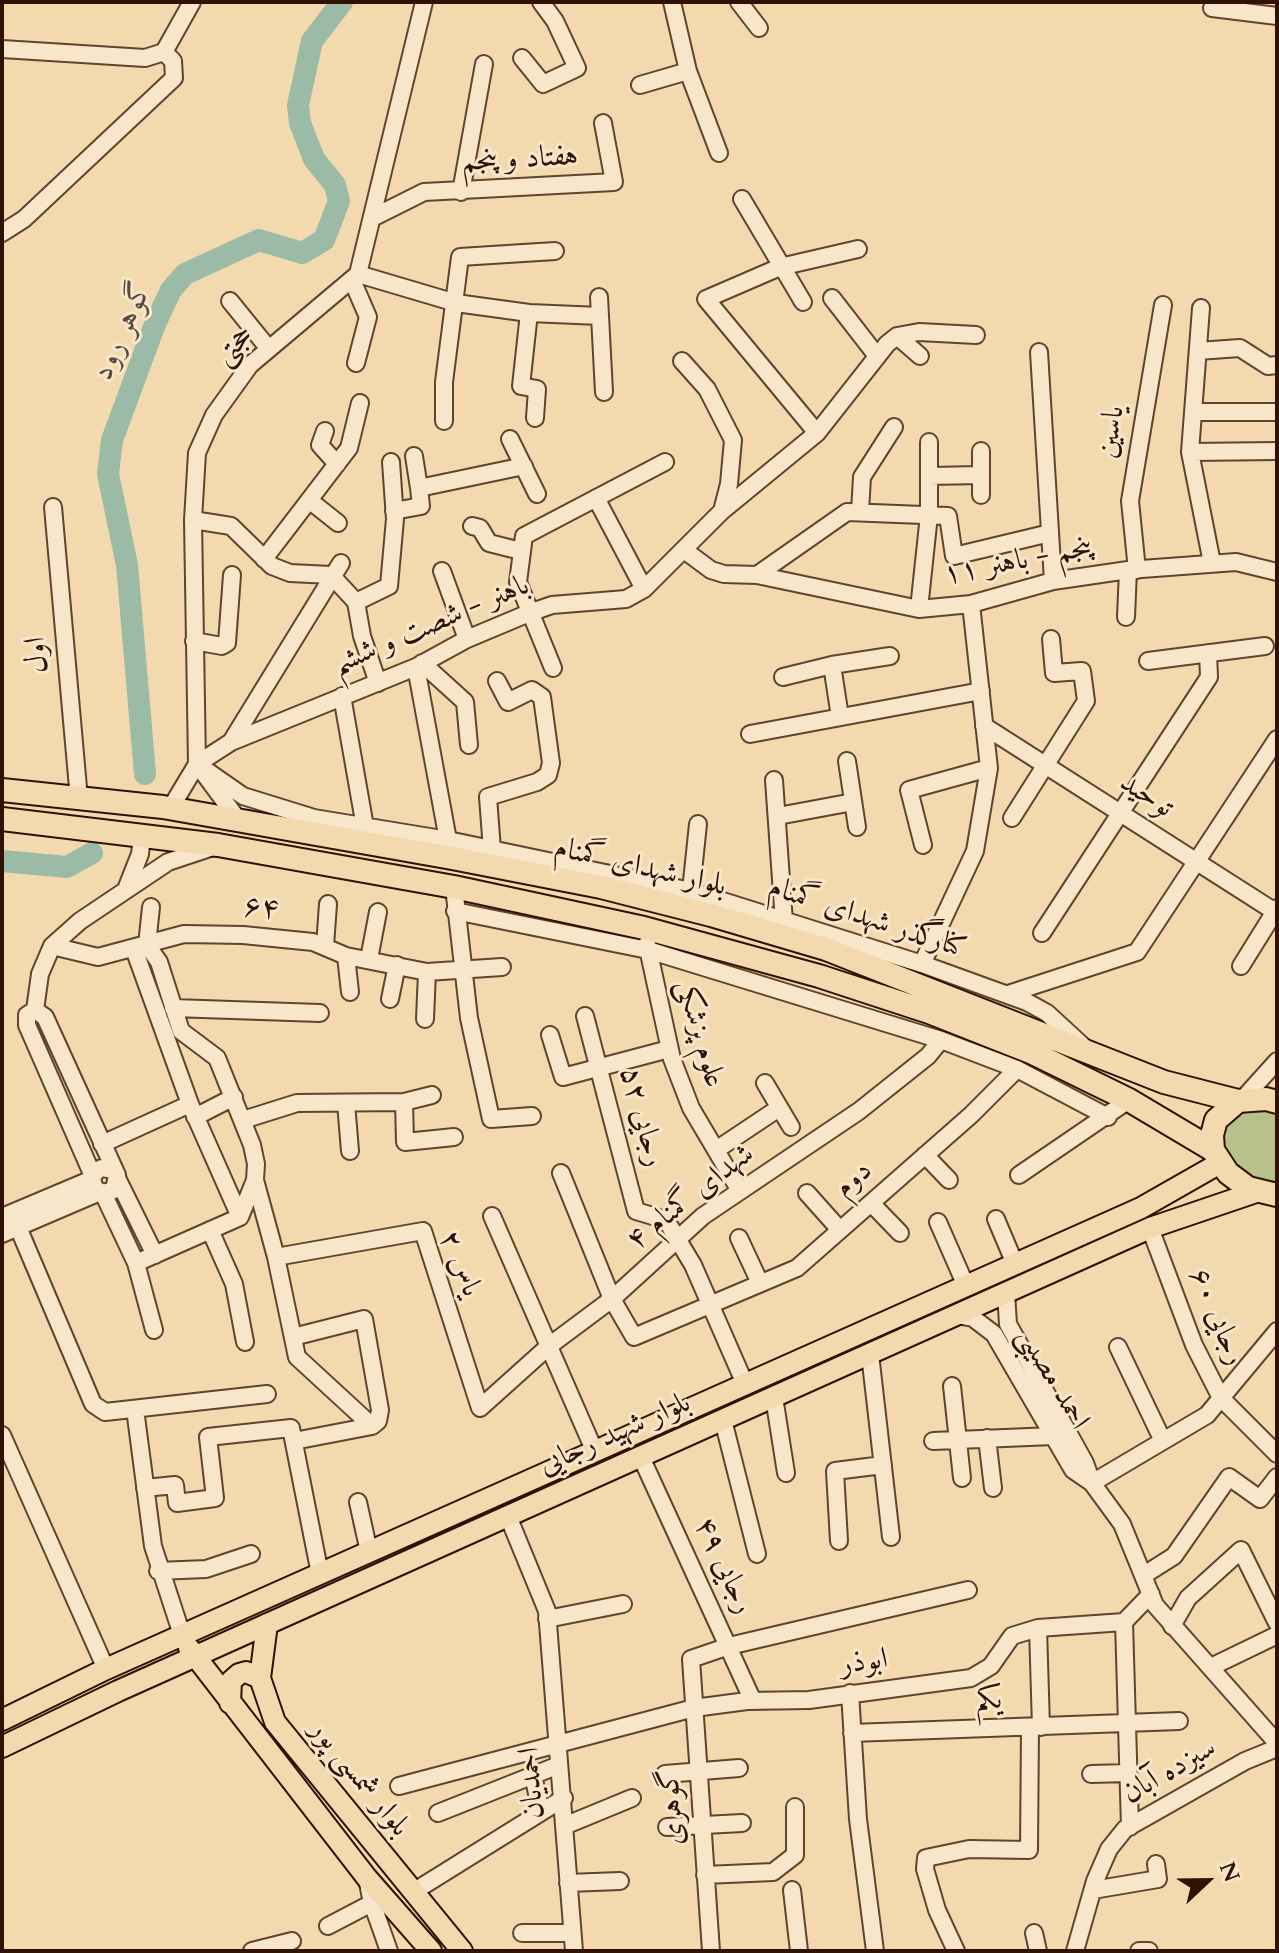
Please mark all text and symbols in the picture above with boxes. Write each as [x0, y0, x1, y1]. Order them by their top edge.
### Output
street label: هفتاد و پنجم [461, 139, 579, 181]
water label: گوهر رود [85, 274, 163, 386]
street label: حجتی [207, 318, 263, 374]
street label: یاسین [1090, 403, 1134, 461]
street label: پنجم - باهنر ۱۱ [940, 530, 1096, 594]
street label: باهنر - شصت و ششم [327, 568, 535, 684]
street label: اول [19, 635, 57, 675]
street label: توحید [1112, 765, 1180, 827]
street label: بلوار شهدای گمنام [550, 831, 730, 905]
street label: کنارگذر شهدای گمنام [764, 870, 970, 968]
street label: ۶۴ [242, 890, 280, 928]
street label: علوم پزشکی [666, 976, 732, 1092]
street label: رجایی ۵۲ [610, 1063, 672, 1171]
street label: شهدای گمنام ۴ [620, 1137, 762, 1259]
street label: دوم [827, 1154, 881, 1206]
street label: یاس ۲ [430, 1226, 488, 1302]
street label: رجایی ۶۰ [1179, 1263, 1253, 1371]
street label: احمد مصیبی [1007, 1321, 1097, 1437]
street label: بلوار شهید رجایی [534, 1386, 696, 1484]
street label: رجایی ۴۹ [685, 1512, 761, 1620]
street label: ابوذر [838, 1642, 890, 1684]
street label: یکم [975, 1683, 1003, 1719]
street label: بلوار شمسی پور [301, 1713, 417, 1845]
street label: سیزده آبان [1117, 1731, 1223, 1813]
street label: احمدیان [513, 1746, 553, 1820]
street label: گوهری [652, 1767, 694, 1847]
north arrow [1167, 1841, 1247, 1921]
text: N [1212, 1858, 1247, 1886]

